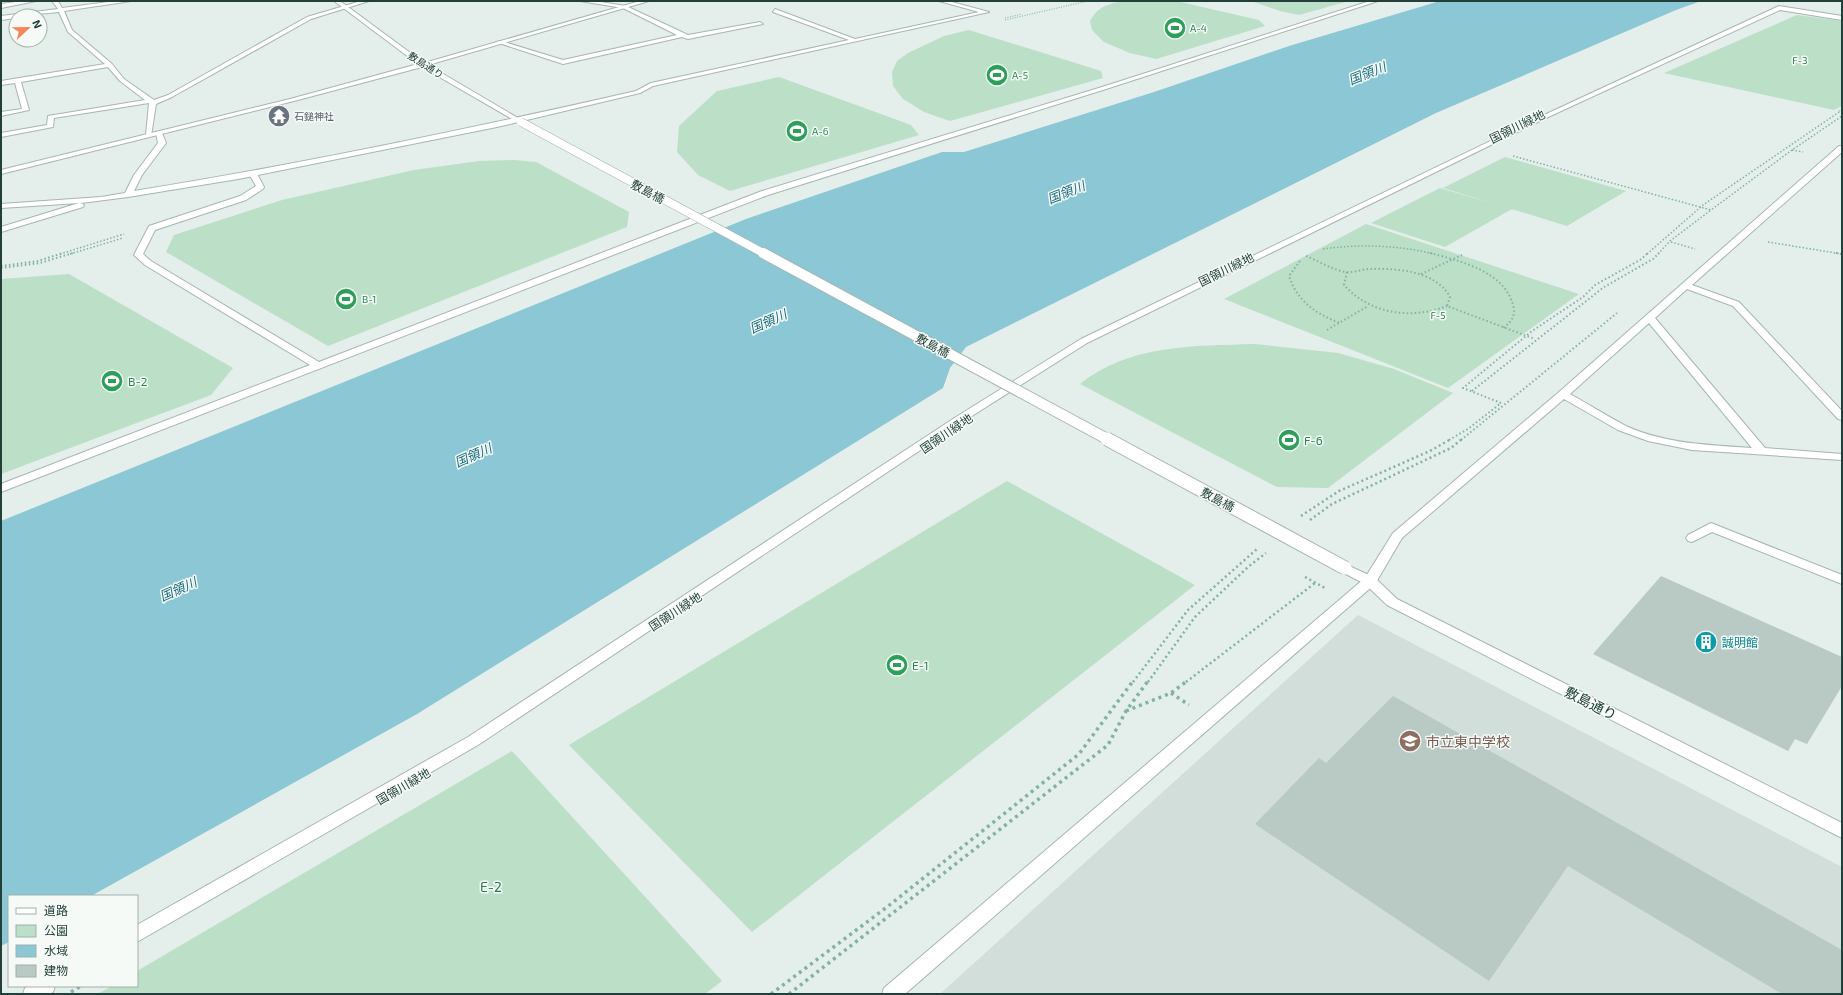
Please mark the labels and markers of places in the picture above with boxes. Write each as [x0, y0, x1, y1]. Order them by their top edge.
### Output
sports icon: A-4 [1162, 15, 1188, 41]
place label: A-4 [1190, 22, 1207, 34]
sports icon: A-5 [984, 62, 1010, 88]
place label: A-5 [1012, 69, 1028, 81]
temple icon: 石鎚神社 [266, 103, 292, 129]
place label: 石鎚神社 [294, 110, 334, 122]
sports icon: A-6 [784, 118, 810, 144]
place label: A-6 [812, 125, 829, 137]
sports icon: B-1 [333, 286, 359, 312]
place label: B-1 [362, 293, 376, 305]
sports icon: B-2 [99, 368, 125, 394]
place label: B-2 [128, 374, 148, 388]
sports icon: F-6 [1276, 427, 1302, 453]
place label: F-6 [1304, 433, 1323, 447]
building icon: 誠明館 [1693, 629, 1719, 655]
place label: 誠明館 [1722, 635, 1758, 649]
sports icon: E-1 [884, 652, 910, 678]
place label: E-1 [912, 658, 928, 672]
school or university icon: 市立東中学校 [1397, 728, 1423, 754]
place label: 市立東中学校 [1426, 733, 1510, 750]

